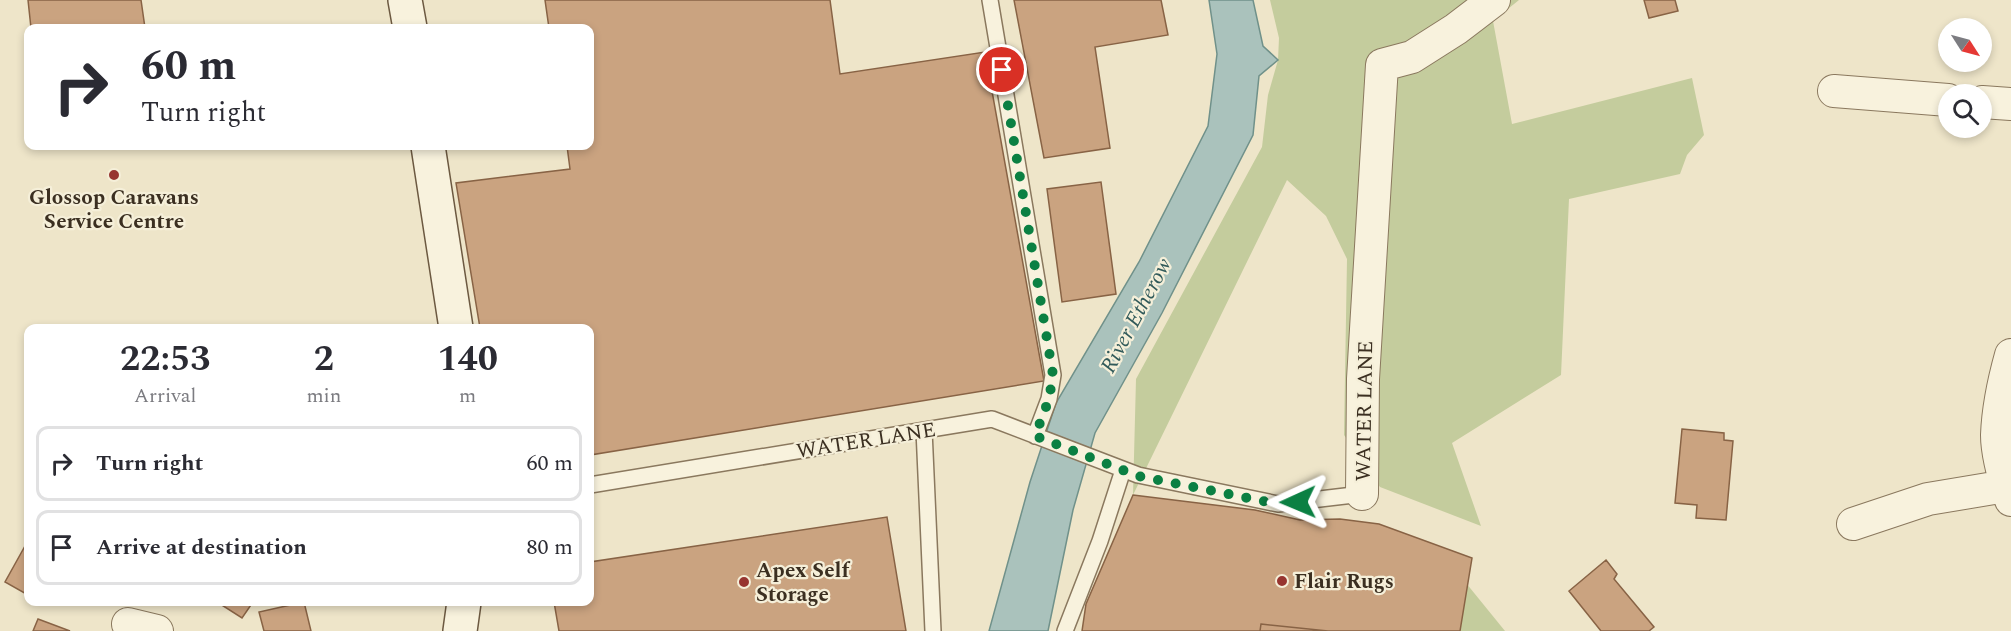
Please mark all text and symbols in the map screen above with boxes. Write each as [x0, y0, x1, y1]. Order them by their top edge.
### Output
north arrow [1938, 18, 1992, 72]
map controls [1938, 18, 1992, 138]
text: 60 m [141, 35, 236, 98]
pin [976, 44, 1027, 95]
icon: right [42, 48, 120, 126]
icon: arrive [985, 53, 1018, 86]
button: search [1938, 84, 1992, 138]
text: Turn right [141, 92, 266, 134]
marker: Glossop Caravans Service Centre [107, 168, 121, 182]
place label: Glossop Caravans Service Centre [29, 182, 199, 238]
water label: River Etherow [1092, 252, 1181, 379]
text: 22:53 [120, 332, 210, 387]
text: 2 [314, 332, 334, 387]
text: 140 [437, 332, 498, 387]
street label: WATER LANE [1348, 340, 1382, 482]
text: Arrival [134, 381, 196, 411]
text: min [306, 381, 341, 411]
text: m [459, 381, 476, 411]
street label: WATER LANE [794, 414, 938, 468]
icon: right [45, 447, 78, 480]
text: Turn right [96, 447, 203, 480]
text: 60 m [527, 447, 573, 480]
position arrow [1266, 470, 1330, 534]
icon: arrive [45, 531, 78, 564]
text: Arrive at destination [96, 531, 307, 564]
text: 80 m [527, 531, 573, 564]
place label: Apex Self Storage [756, 555, 850, 611]
place label: Flair Rugs [1294, 566, 1394, 598]
marker: Flair Rugs [1275, 574, 1289, 588]
marker: Apex Self Storage [737, 575, 751, 589]

